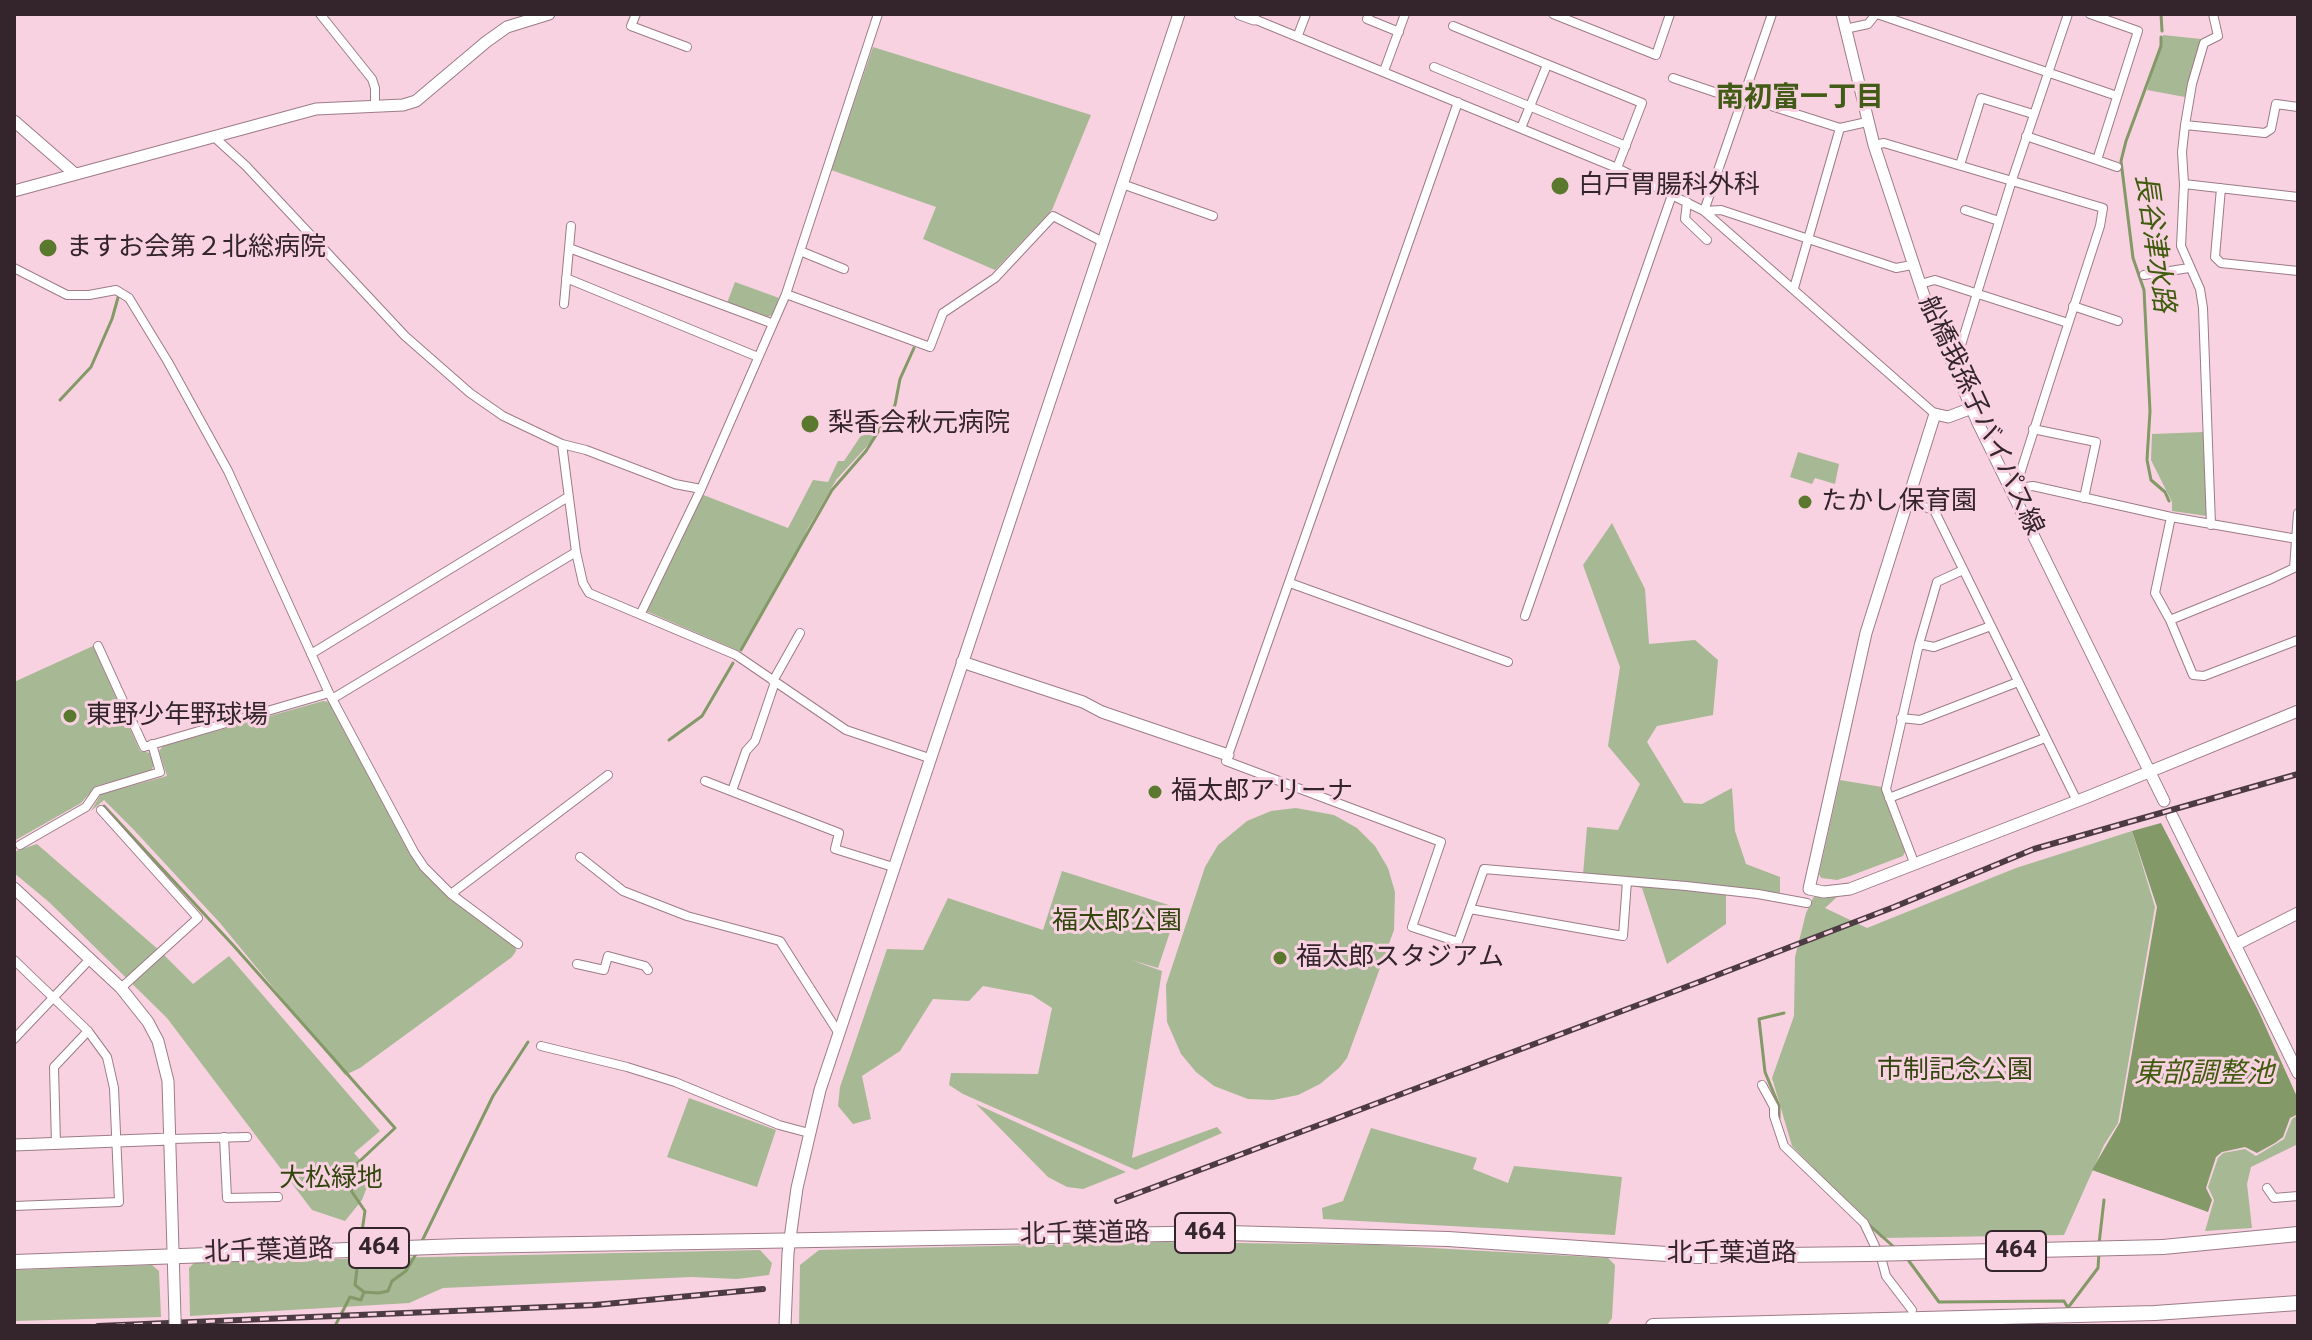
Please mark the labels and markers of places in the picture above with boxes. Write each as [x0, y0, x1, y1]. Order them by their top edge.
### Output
place label: 白戸胃腸科外科 [1578, 170, 1760, 202]
marker: 白戸胃腸科外科 [1549, 175, 1571, 197]
place label: ますお会第２北総病院 [66, 232, 326, 264]
marker: ますお会第２北総病院 [37, 237, 59, 259]
place label: 梨香会秋元病院 [828, 408, 1010, 440]
marker: 梨香会秋元病院 [799, 413, 821, 435]
place label: たかし保育園 [1821, 486, 1977, 518]
marker: たかし保育園 [1796, 493, 1814, 511]
place label: 東野少年野球場 [86, 700, 268, 732]
marker: 東野少年野球場 [61, 707, 79, 725]
place label: 福太郎アリーナ [1171, 776, 1353, 808]
marker: 福太郎アリーナ [1146, 783, 1164, 801]
place label: 福太郎スタジアム [1296, 942, 1504, 974]
marker: 福太郎スタジアム [1271, 949, 1289, 967]

